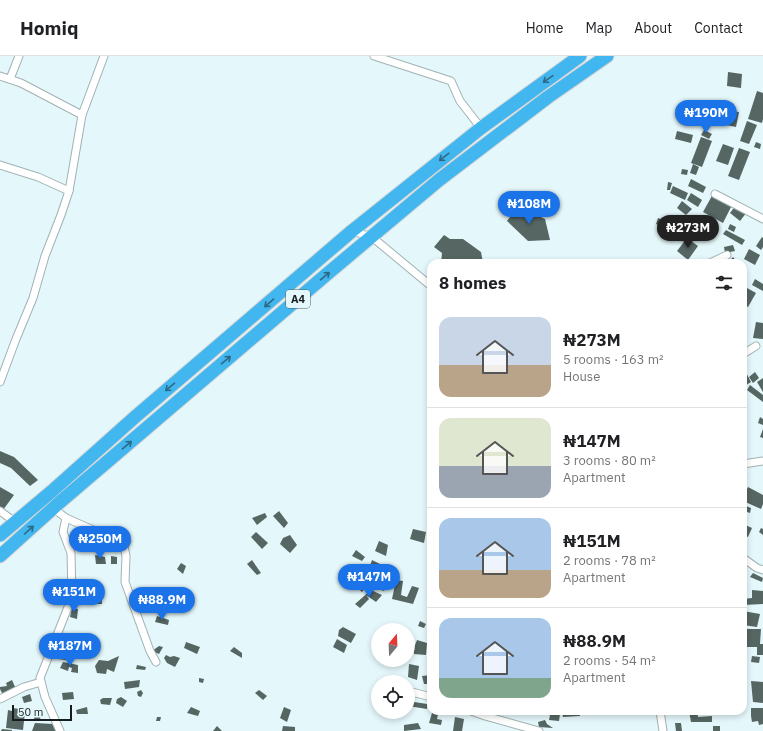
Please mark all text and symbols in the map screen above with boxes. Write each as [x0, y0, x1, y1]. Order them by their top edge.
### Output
text: Homiq [20, 16, 78, 40]
text: Home [526, 19, 563, 37]
text: Map [585, 19, 612, 37]
text: About [634, 19, 672, 37]
text: Contact [694, 19, 743, 37]
one-way arrow [543, 74, 554, 83]
pin: ₦190M [678, 100, 734, 134]
text: ₦190M [684, 104, 728, 121]
one-way arrow [438, 152, 449, 161]
pin: ₦108M [501, 191, 557, 225]
text: ₦108M [507, 195, 551, 212]
pin: ₦273M [660, 215, 716, 249]
text: ₦273M [666, 219, 710, 236]
one-way arrow [320, 271, 331, 280]
text: 8 homes [439, 272, 506, 294]
icon: filters [713, 272, 735, 294]
road number: A4 [286, 290, 310, 308]
one-way arrow [264, 298, 274, 307]
text: ₦273M [563, 329, 621, 351]
icon: home [471, 333, 519, 381]
text: 5 rooms · 163 m² [563, 351, 664, 368]
one-way arrow [221, 356, 232, 365]
text: House [563, 368, 600, 385]
one-way arrow [165, 383, 176, 392]
text: ₦147M [563, 430, 621, 452]
icon: home [471, 434, 519, 482]
one-way arrow [122, 440, 133, 449]
text: 3 rooms · 80 m² [563, 452, 656, 469]
text: Apartment [563, 469, 626, 486]
one-way arrow [24, 525, 34, 534]
pin: ₦250M [72, 526, 128, 560]
text: ₦250M [78, 530, 122, 547]
text: ₦151M [563, 530, 621, 552]
icon: home [471, 534, 519, 582]
text: 2 rooms · 78 m² [563, 552, 656, 569]
pin: ₦147M [341, 564, 397, 598]
text: ₦147M [347, 568, 391, 585]
text: Apartment [563, 569, 626, 586]
pin: ₦151M [46, 579, 102, 613]
text: ₦151M [52, 583, 96, 600]
pin: ₦88.9M [129, 587, 195, 621]
text: ₦88.9M [138, 591, 186, 608]
north arrow [371, 623, 415, 667]
map controls [371, 623, 415, 719]
text: ₦88.9M [563, 630, 626, 652]
pin: ₦187M [42, 633, 98, 667]
icon: home [471, 634, 519, 682]
text: ₦187M [48, 637, 92, 654]
text: 2 rooms · 54 m² [563, 652, 656, 669]
text: Apartment [563, 669, 626, 686]
button: locate [371, 675, 415, 719]
scale bar [12, 703, 72, 722]
text: 50 m [18, 705, 43, 719]

